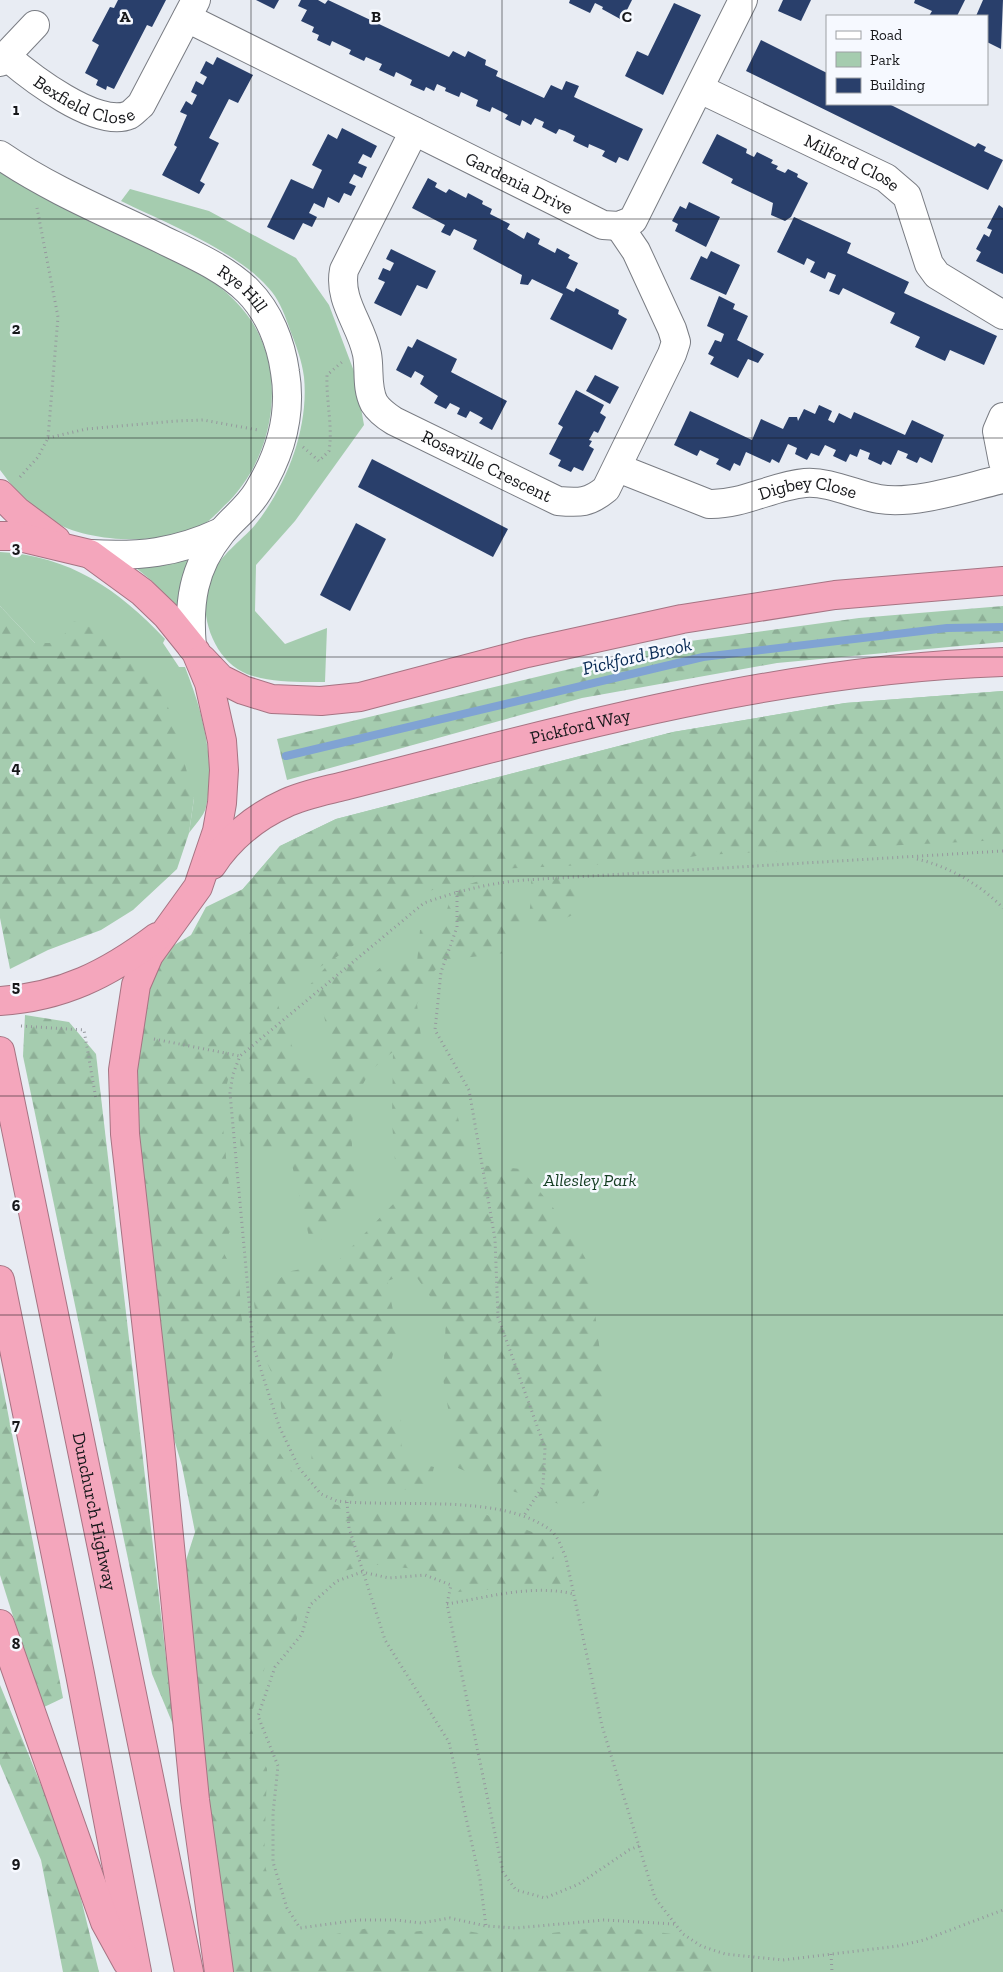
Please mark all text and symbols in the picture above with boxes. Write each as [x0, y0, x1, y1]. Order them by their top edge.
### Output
text: A [120, 7, 131, 26]
text: B [371, 7, 381, 26]
text: C [622, 7, 632, 26]
legend [826, 15, 988, 105]
text: Road [870, 26, 903, 44]
text: Park [870, 51, 900, 69]
street label: Bexfield Close [29, 71, 139, 129]
text: Building [870, 76, 925, 94]
text: 1 [13, 100, 20, 119]
street label: Milford Close [801, 130, 904, 196]
street label: Gardenia Drive [462, 147, 577, 219]
street label: Rye Hill [214, 260, 273, 317]
text: 2 [12, 319, 21, 338]
street label: Rosaville Crescent [418, 425, 556, 507]
street label: Digbey Close [755, 472, 860, 505]
text: 3 [12, 538, 21, 557]
water label: Pickford Brook [580, 632, 694, 680]
street label: Pickford Way [528, 704, 633, 749]
text: 4 [11, 758, 21, 777]
text: 5 [12, 977, 20, 996]
park label: Allesley Park [543, 1169, 636, 1191]
text: 6 [12, 1196, 21, 1215]
text: 7 [12, 1415, 20, 1434]
street label: Dunchurch Highway [68, 1430, 122, 1593]
text: 8 [12, 1634, 21, 1653]
text: 9 [12, 1853, 21, 1872]

